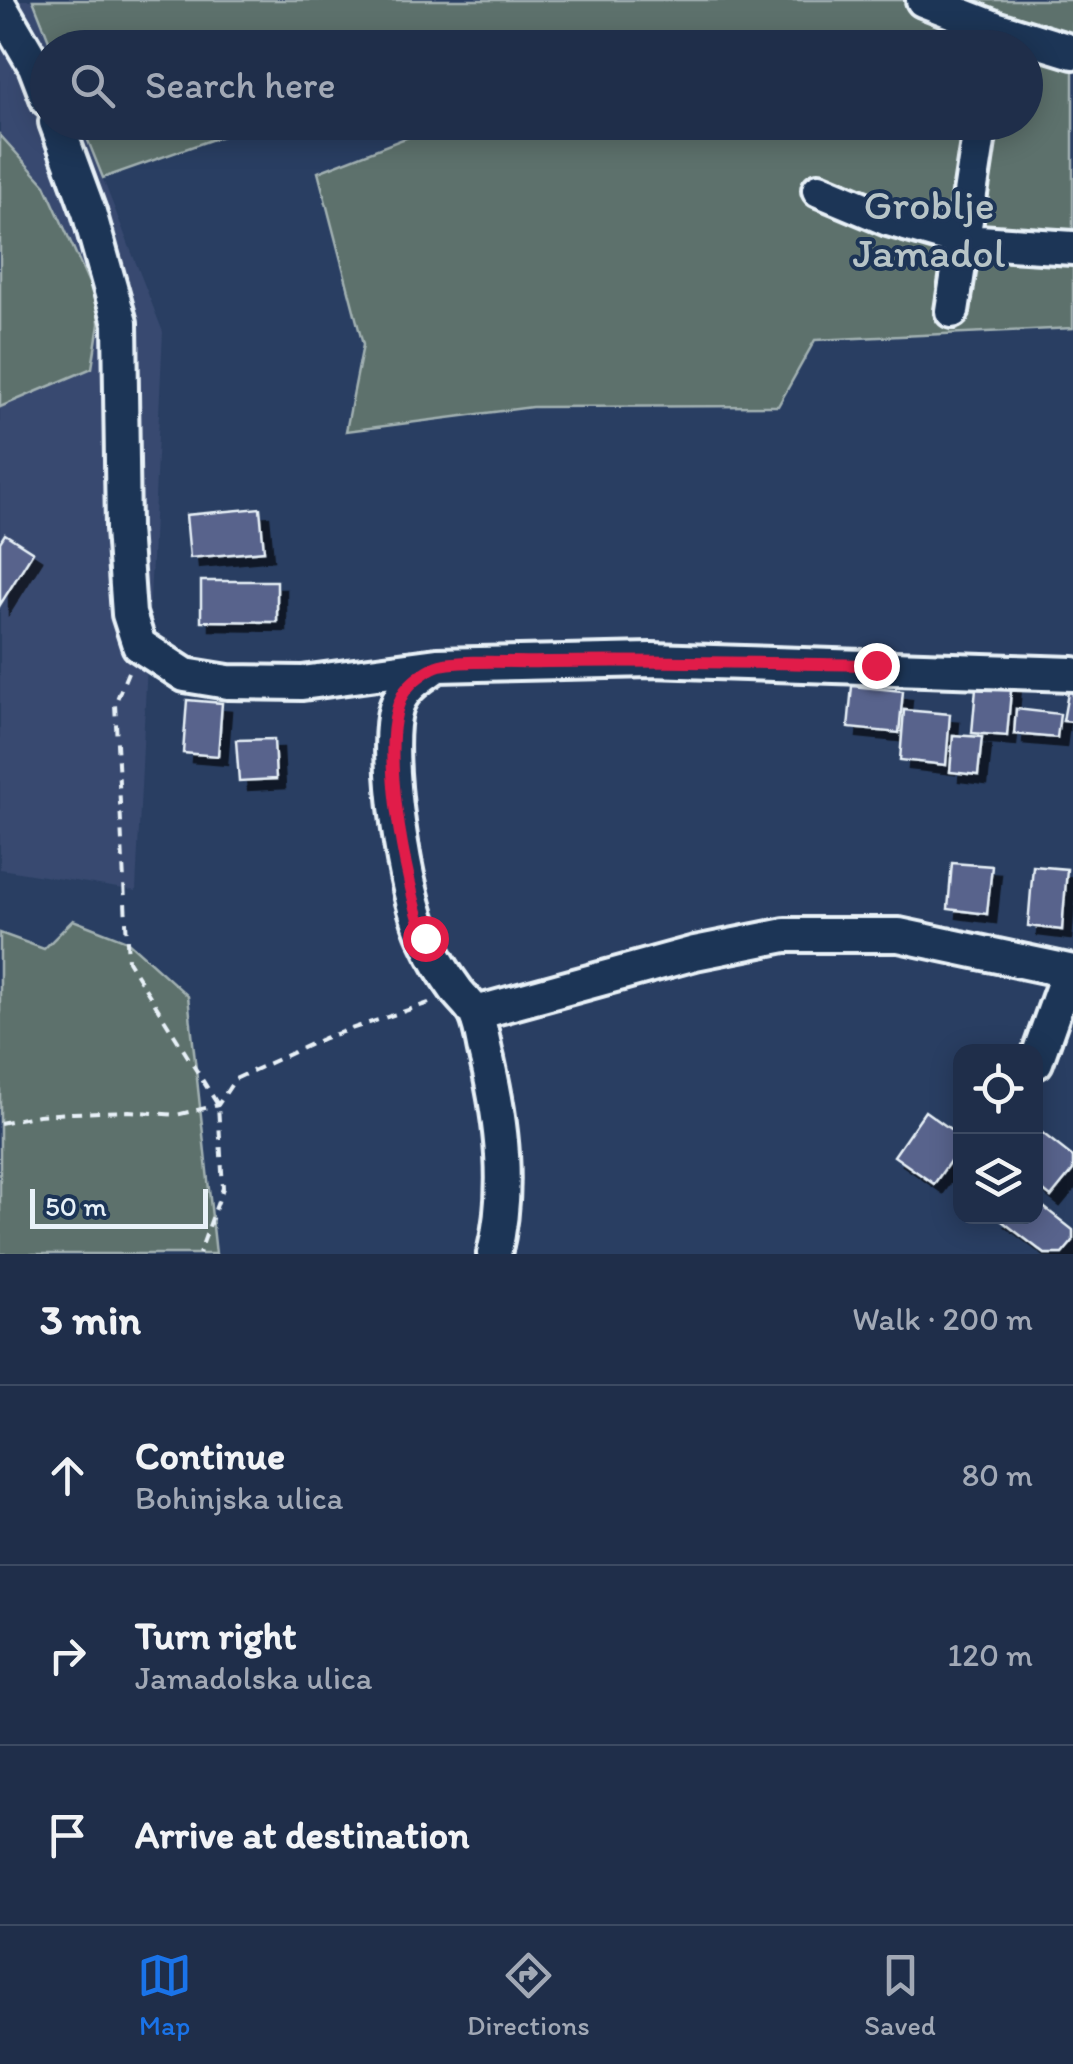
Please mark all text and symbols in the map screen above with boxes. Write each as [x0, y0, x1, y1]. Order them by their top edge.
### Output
search box [30, 30, 1043, 140]
icon: search [65, 58, 120, 113]
text: Search here [145, 62, 336, 108]
park label: Groblje Jamadol [852, 179, 1006, 278]
route end [854, 643, 900, 689]
route start [403, 916, 449, 962]
map controls [953, 1044, 1043, 1224]
button: locate [953, 1044, 1043, 1134]
button: layers [953, 1134, 1043, 1224]
scale bar [30, 1184, 208, 1228]
text: 50 m [45, 1189, 107, 1223]
text: 3 min [40, 1294, 141, 1345]
text: Walk · 200 m [852, 1300, 1033, 1338]
text: Continue [135, 1433, 285, 1479]
icon: ahead [40, 1448, 95, 1503]
text: 80 m [962, 1456, 1033, 1494]
text: Bohinjska ulica [135, 1479, 343, 1517]
text: Turn right [135, 1613, 297, 1659]
icon: right [40, 1628, 95, 1683]
text: 120 m [947, 1636, 1033, 1674]
text: Jamadolska ulica [135, 1659, 372, 1697]
icon: arrive [40, 1808, 95, 1863]
text: Arrive at destination [135, 1812, 470, 1858]
tab: Map [137, 1948, 192, 2042]
tab: Directions [467, 1948, 590, 2042]
tab: Saved [864, 1948, 936, 2042]

